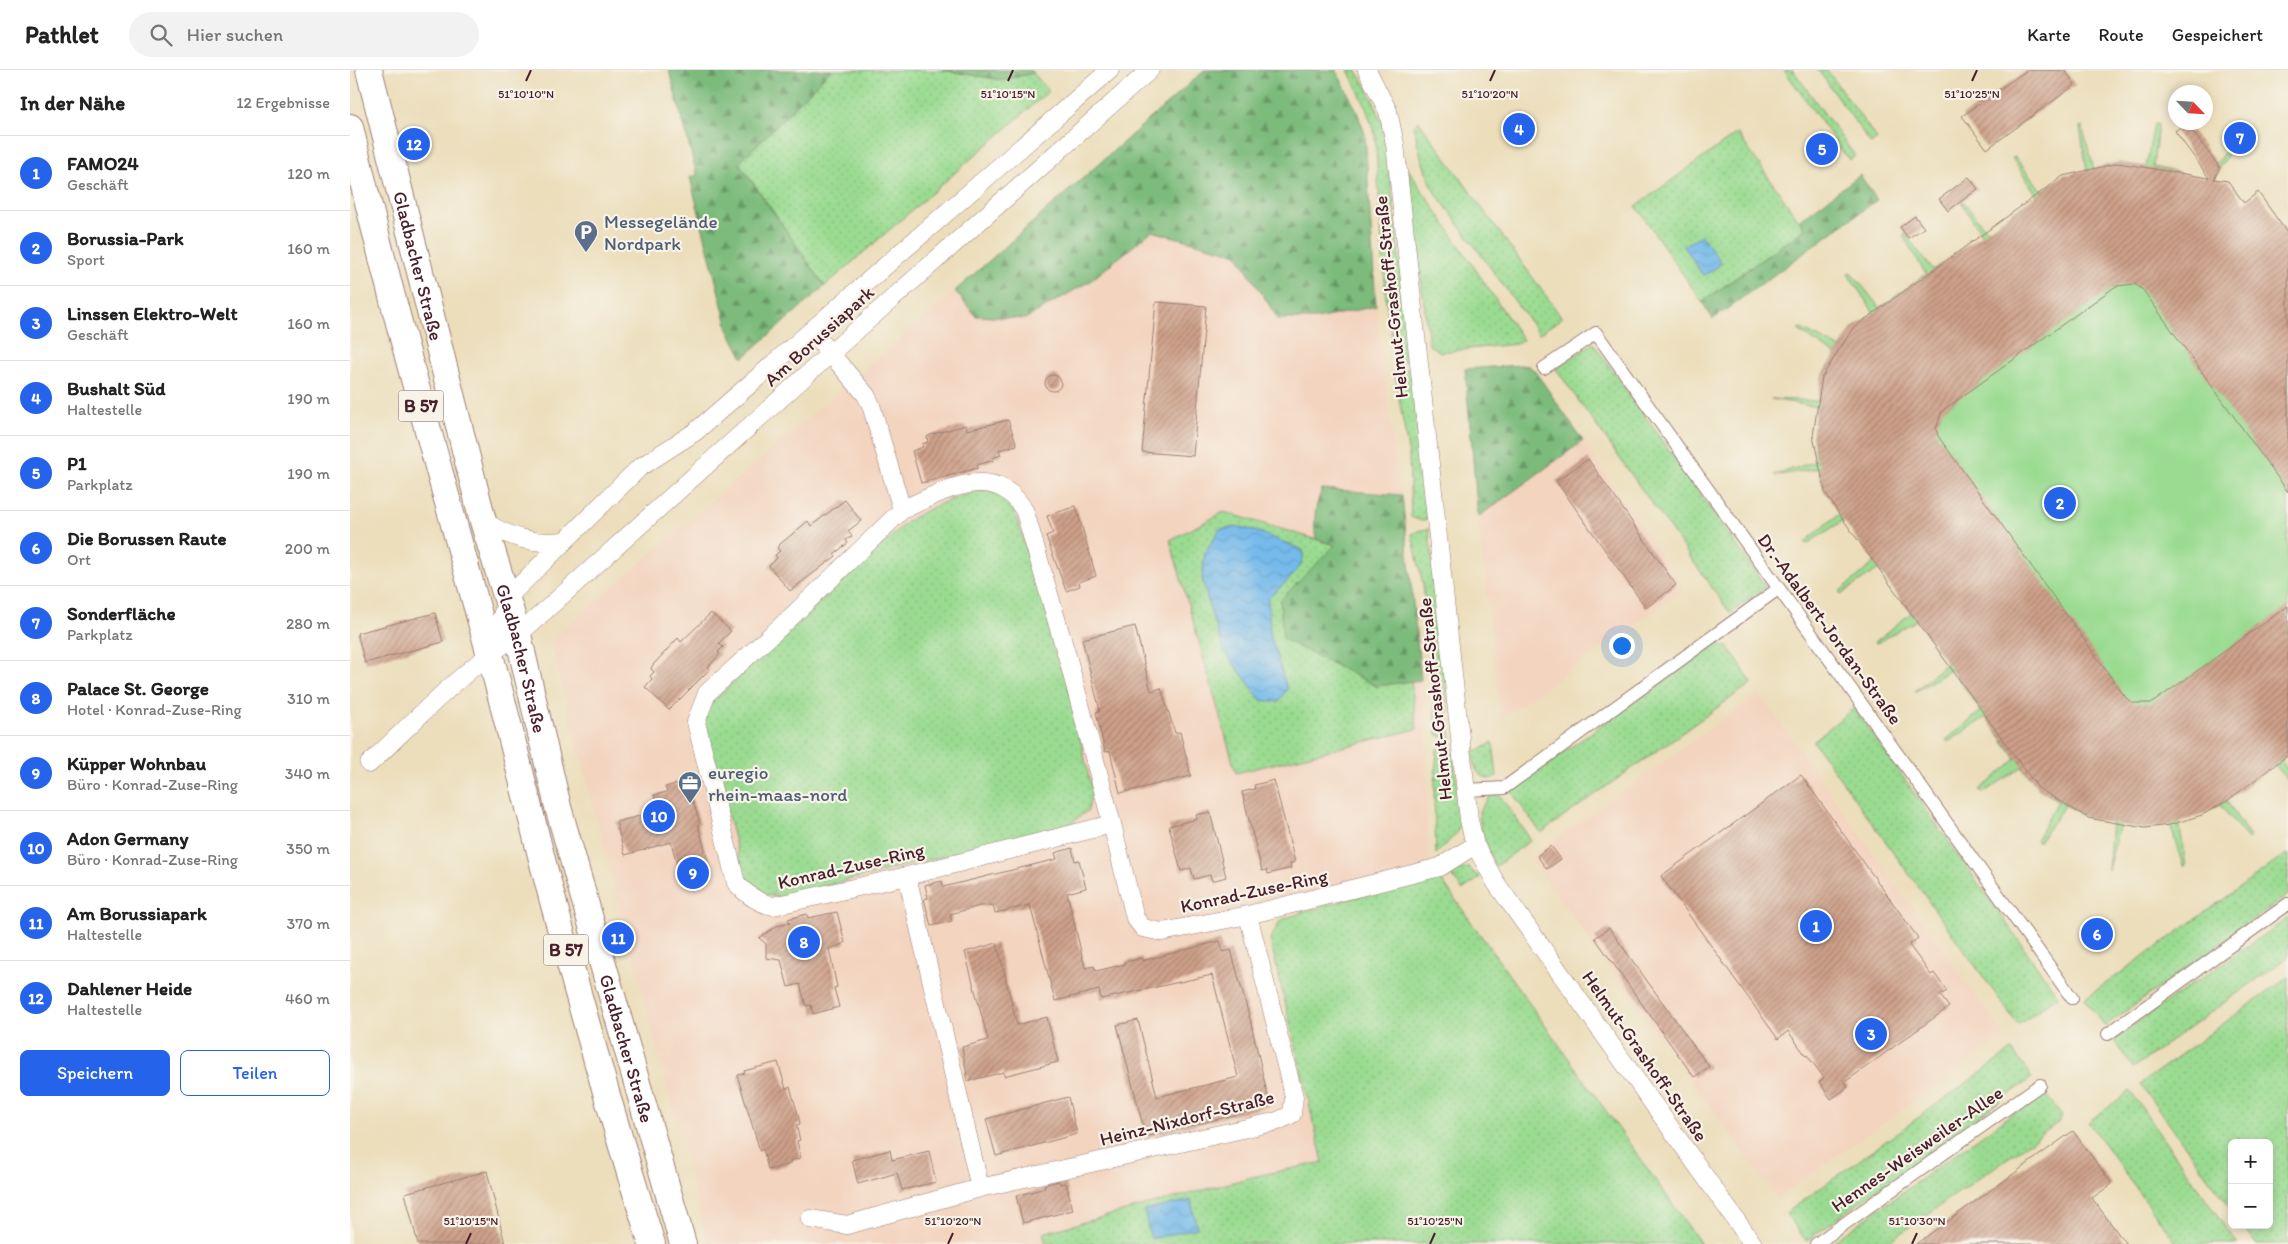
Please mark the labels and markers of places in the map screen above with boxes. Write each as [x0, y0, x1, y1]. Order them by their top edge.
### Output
pin: 4 [1503, 110, 1535, 148]
pin: 7 [2224, 119, 2256, 157]
pin: 12 [398, 125, 430, 163]
pin: 5 [1806, 130, 1838, 168]
place label: Messegelände Nordpark [604, 210, 718, 255]
parking icon: Messegelände Nordpark [573, 219, 599, 253]
pin: 2 [2044, 484, 2076, 522]
place label: euregio rhein-maas-nord [708, 761, 848, 806]
office icon: euregio rhein-maas-nord [677, 770, 703, 804]
pin: 10 [643, 797, 675, 835]
pin: 9 [677, 854, 709, 892]
pin: 1 [1800, 907, 1832, 945]
pin: 6 [2081, 915, 2113, 953]
pin: 11 [602, 919, 634, 957]
pin: 8 [788, 923, 820, 961]
pin: 3 [1855, 1015, 1887, 1053]

